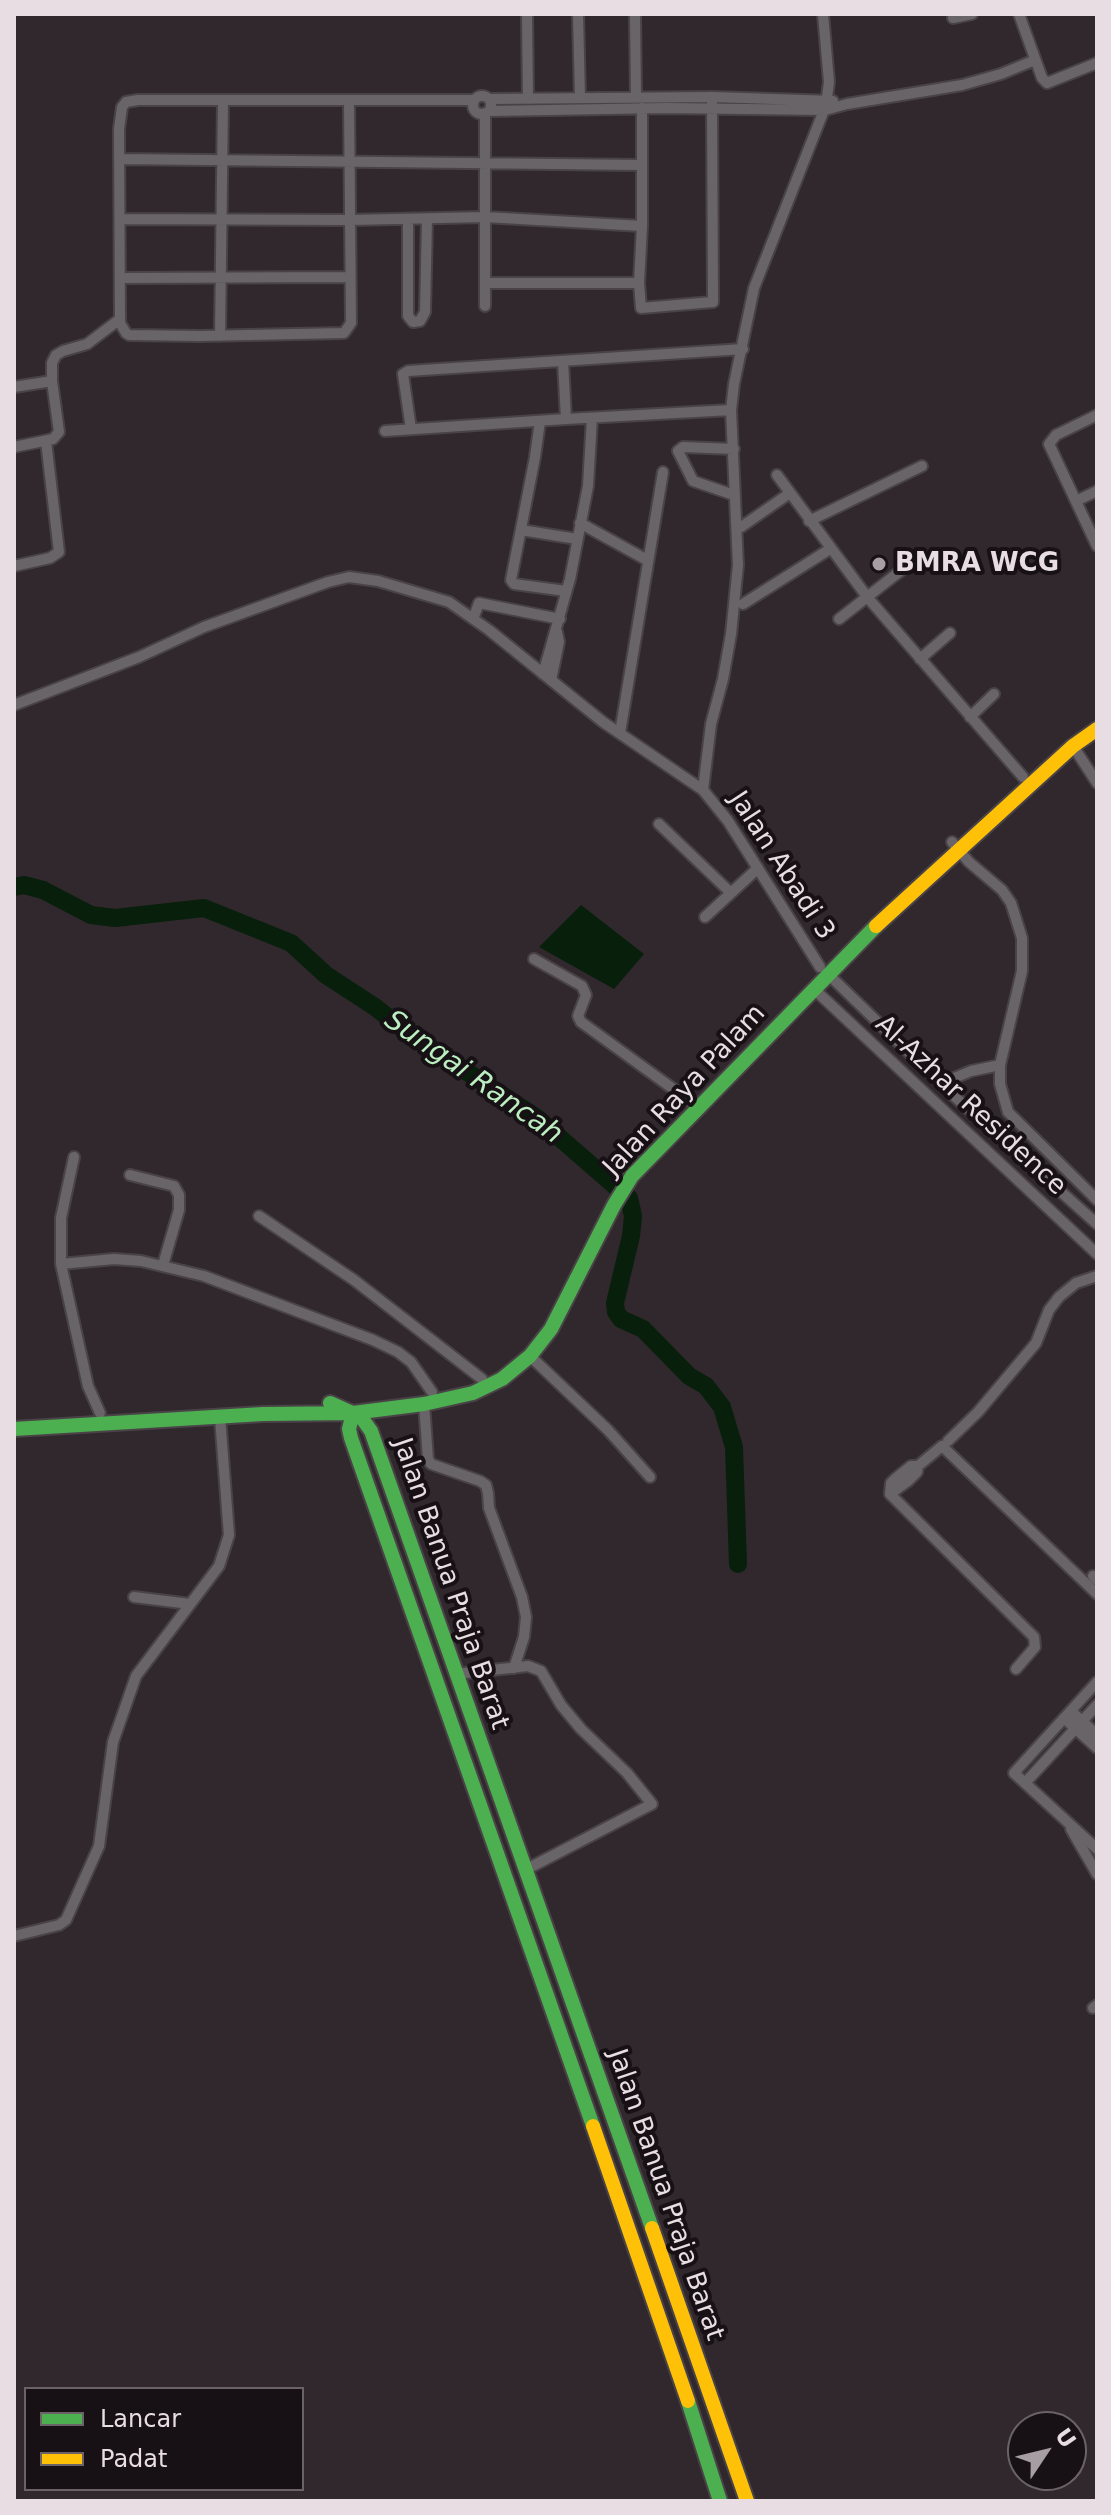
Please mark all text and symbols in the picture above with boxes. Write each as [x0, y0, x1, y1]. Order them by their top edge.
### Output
place label: BMRA WCG [895, 548, 1059, 580]
marker: BMRA WCG [870, 555, 888, 573]
street label: Jalan Abadi 3 [722, 786, 840, 946]
street label: Jalan Raya Palam [597, 999, 773, 1183]
water label: Sungai Rancah [378, 1004, 568, 1152]
street label: Al-Azhar Residence [868, 1009, 1072, 1203]
street label: Jalan Banua Praja Barat [385, 1434, 515, 1734]
street label: Jalan Banua Praja Barat [600, 2045, 730, 2345]
legend [24, 2387, 304, 2491]
text: Lancar [100, 2405, 181, 2433]
north arrow [1007, 2411, 1087, 2491]
text: U [1050, 2424, 1081, 2453]
text: Padat [100, 2445, 167, 2473]

